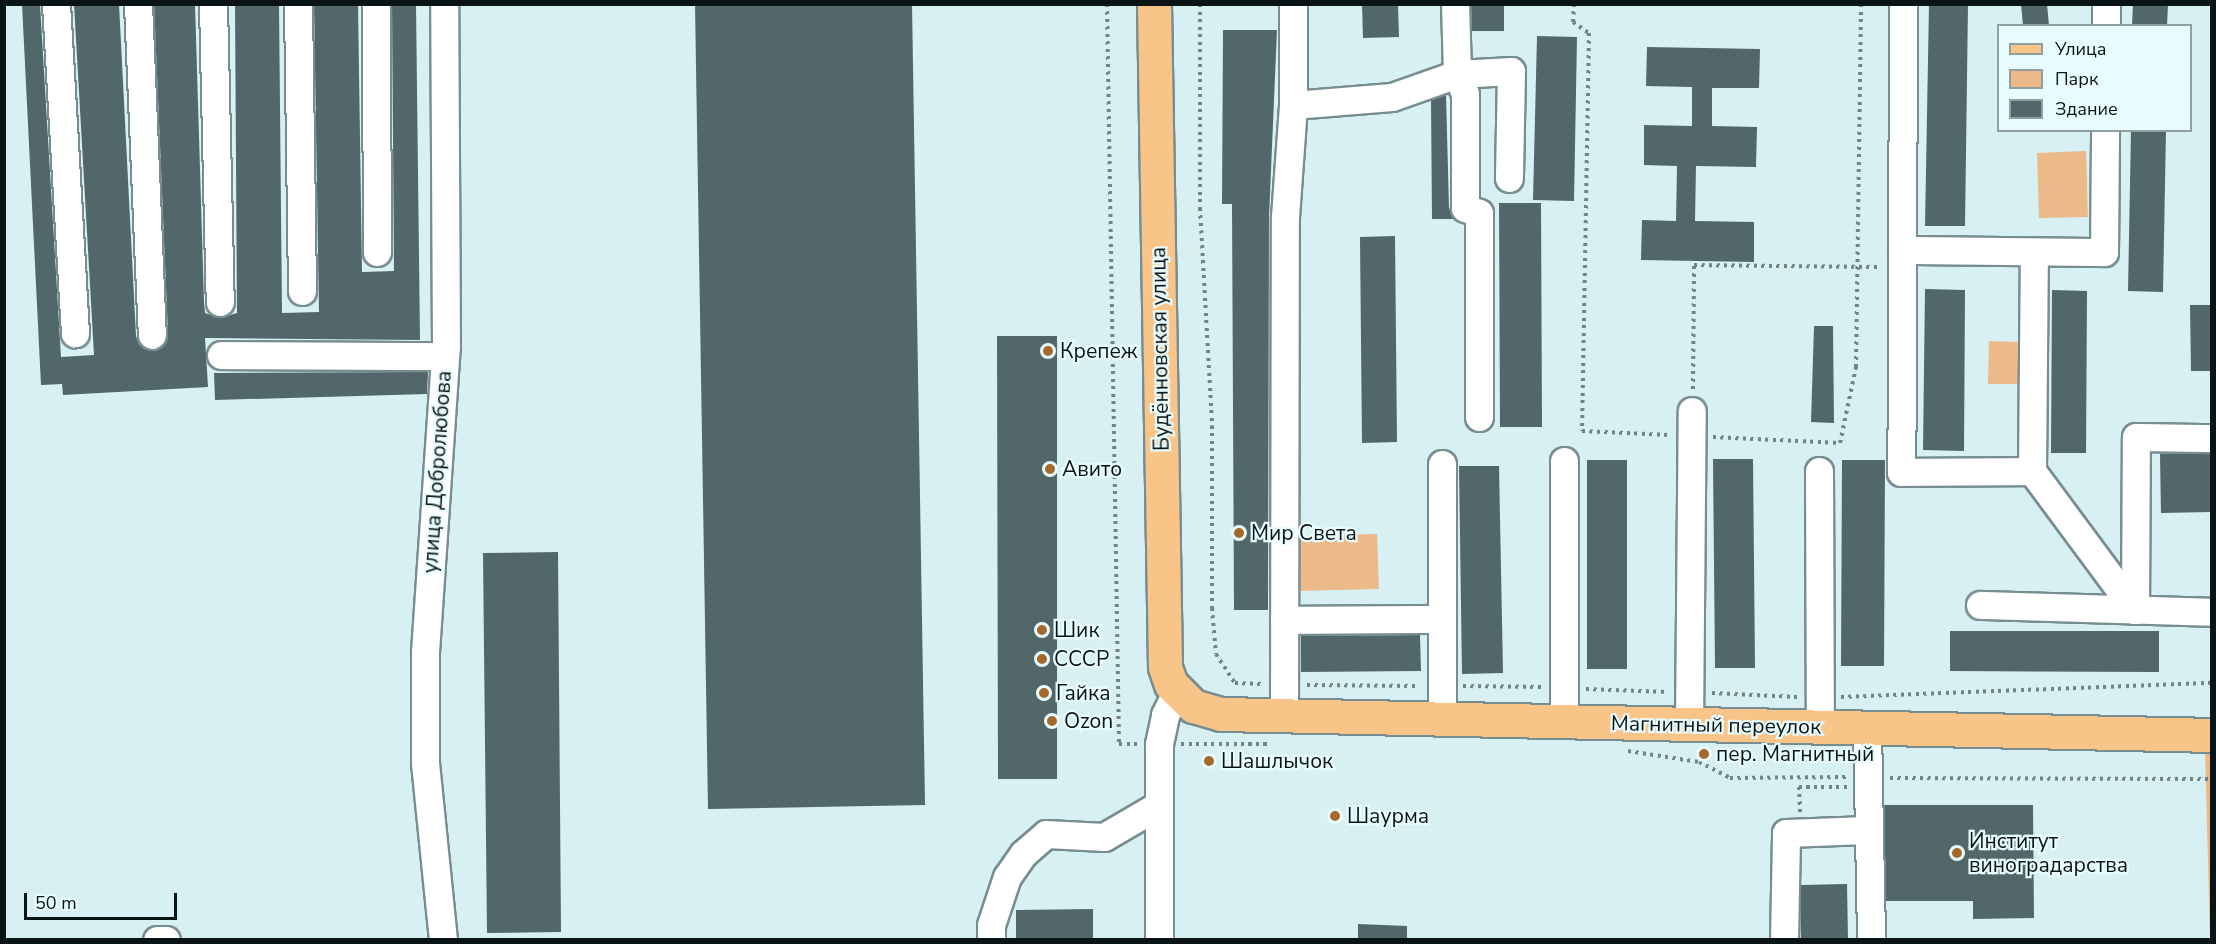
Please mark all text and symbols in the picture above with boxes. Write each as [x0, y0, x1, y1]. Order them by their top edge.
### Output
legend [1997, 24, 2192, 132]
text: Улица [2055, 37, 2106, 61]
text: Парк [2055, 67, 2098, 91]
text: Здание [2055, 97, 2118, 121]
street label: Будённовская улица [1146, 247, 1174, 451]
place label: Крепеж [1060, 338, 1137, 364]
marker: Крепеж [1041, 344, 1055, 358]
street label: улица Добролюбова [417, 370, 457, 574]
place label: Авито [1062, 456, 1122, 482]
marker: Авито [1043, 462, 1057, 476]
place label: Мир Света [1251, 520, 1357, 546]
marker: Мир Света [1232, 526, 1246, 540]
place label: Шик [1054, 617, 1099, 643]
marker: Шик [1035, 623, 1049, 637]
place label: СССР [1054, 646, 1109, 672]
marker: СССР [1035, 652, 1049, 666]
place label: Гайка [1056, 680, 1110, 706]
marker: Гайка [1037, 686, 1051, 700]
place label: Ozon [1064, 708, 1113, 734]
street label: Магнитный переулок [1611, 711, 1821, 739]
marker: Ozon [1045, 714, 1059, 728]
place label: пер. Магнитный [1716, 741, 1874, 767]
marker: пер. Магнитный [1697, 747, 1711, 761]
place label: Шашлычок [1221, 748, 1333, 774]
marker: Шашлычок [1202, 754, 1216, 768]
place label: Шаурма [1347, 803, 1429, 829]
marker: Шаурма [1328, 809, 1342, 823]
place label: Институт виноградарства [1969, 828, 2128, 878]
marker: Институт виноградарства [1950, 846, 1964, 860]
scale bar [27, 881, 180, 919]
text: 50 m [35, 891, 77, 915]

